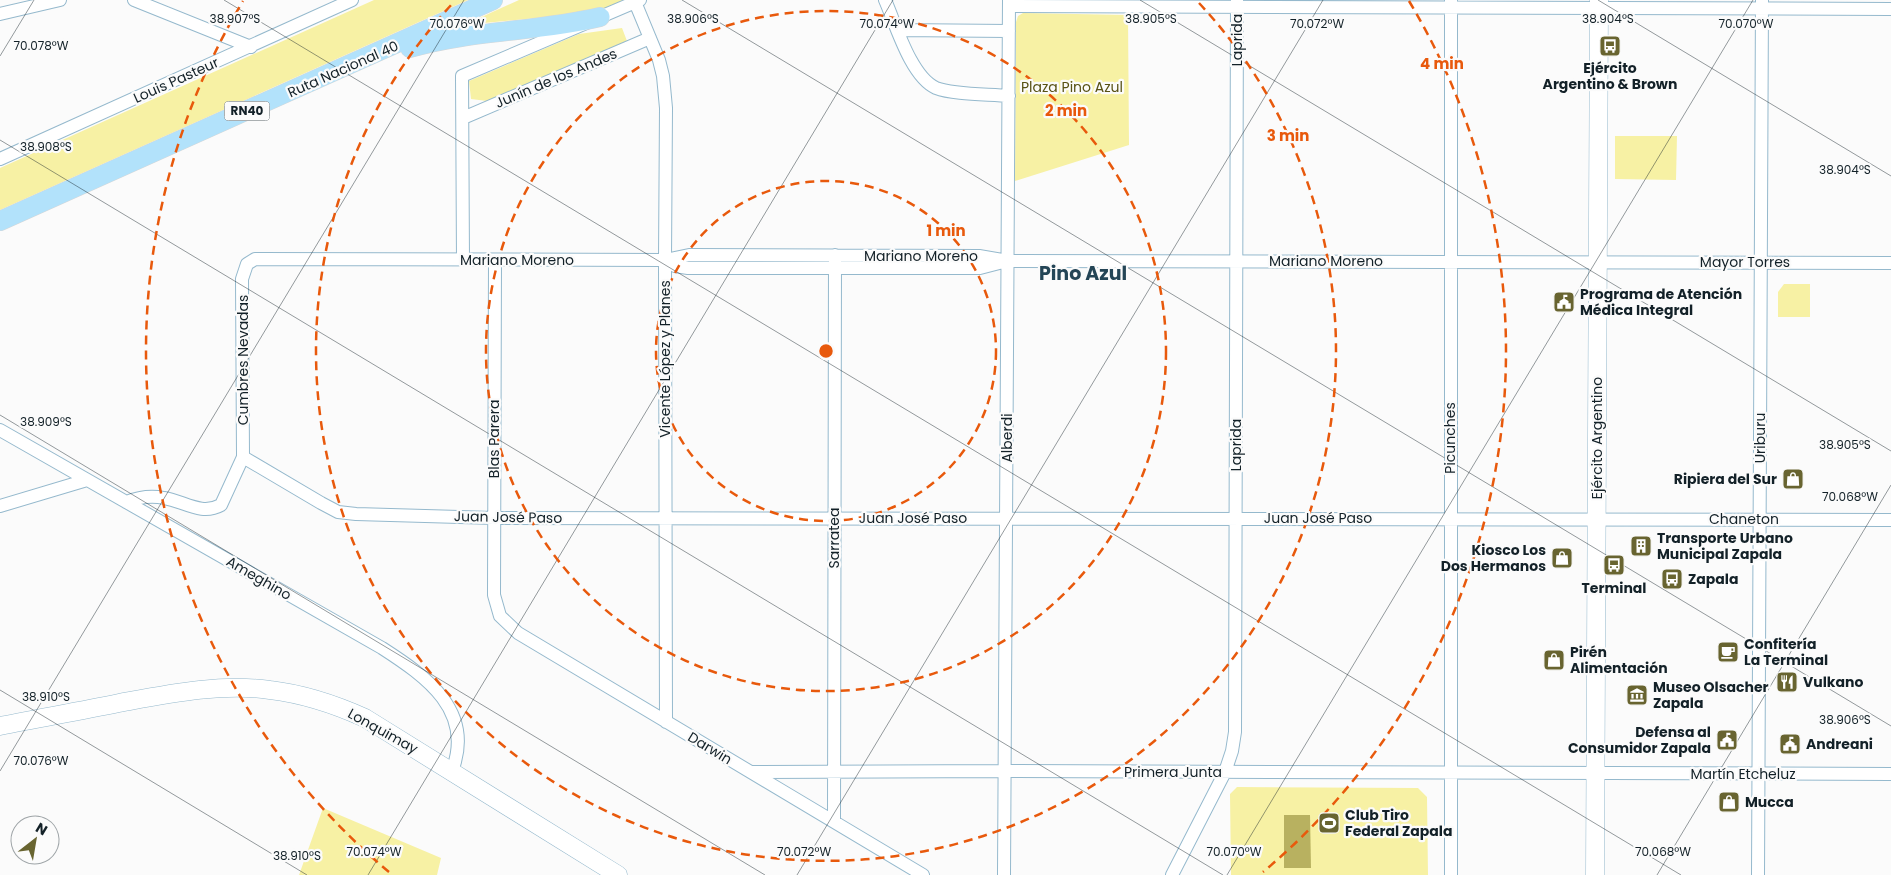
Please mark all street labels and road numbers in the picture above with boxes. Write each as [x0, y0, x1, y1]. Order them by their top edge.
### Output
street label: Laprida [1227, 14, 1247, 66]
street label: Ruta Nacional 40 [284, 36, 402, 102]
street label: Junín de los Andes [492, 43, 620, 113]
street label: Louis Pasteur [130, 52, 222, 108]
road number: RN40 [224, 102, 270, 120]
street label: Mariano Moreno [864, 246, 978, 266]
street label: Mariano Moreno [460, 250, 574, 270]
street label: Mariano Moreno [1269, 251, 1383, 271]
street label: Mayor Torres [1700, 252, 1790, 272]
street label: Vicente López y Planes [655, 280, 675, 438]
street label: Cumbres Nevadas [233, 295, 253, 425]
street label: Ejército Argentino [1587, 377, 1607, 499]
street label: Blas Parera [484, 400, 504, 478]
street label: Picunches [1440, 402, 1460, 474]
street label: Alberdi [997, 413, 1017, 463]
street label: Uriburu [1750, 413, 1770, 463]
street label: Laprida [1226, 419, 1246, 471]
street label: Juan José Paso [454, 506, 562, 528]
street label: Sarratea [824, 508, 844, 568]
street label: Juan José Paso [859, 508, 967, 528]
street label: Juan José Paso [1264, 508, 1372, 528]
street label: Chaneton [1709, 509, 1779, 529]
street label: Ameghino [223, 551, 295, 605]
street label: Lonquimay [344, 703, 422, 759]
street label: Darwin [684, 727, 736, 769]
street label: Primera Junta [1124, 762, 1222, 782]
street label: Martín Etcheluz [1690, 764, 1796, 784]

